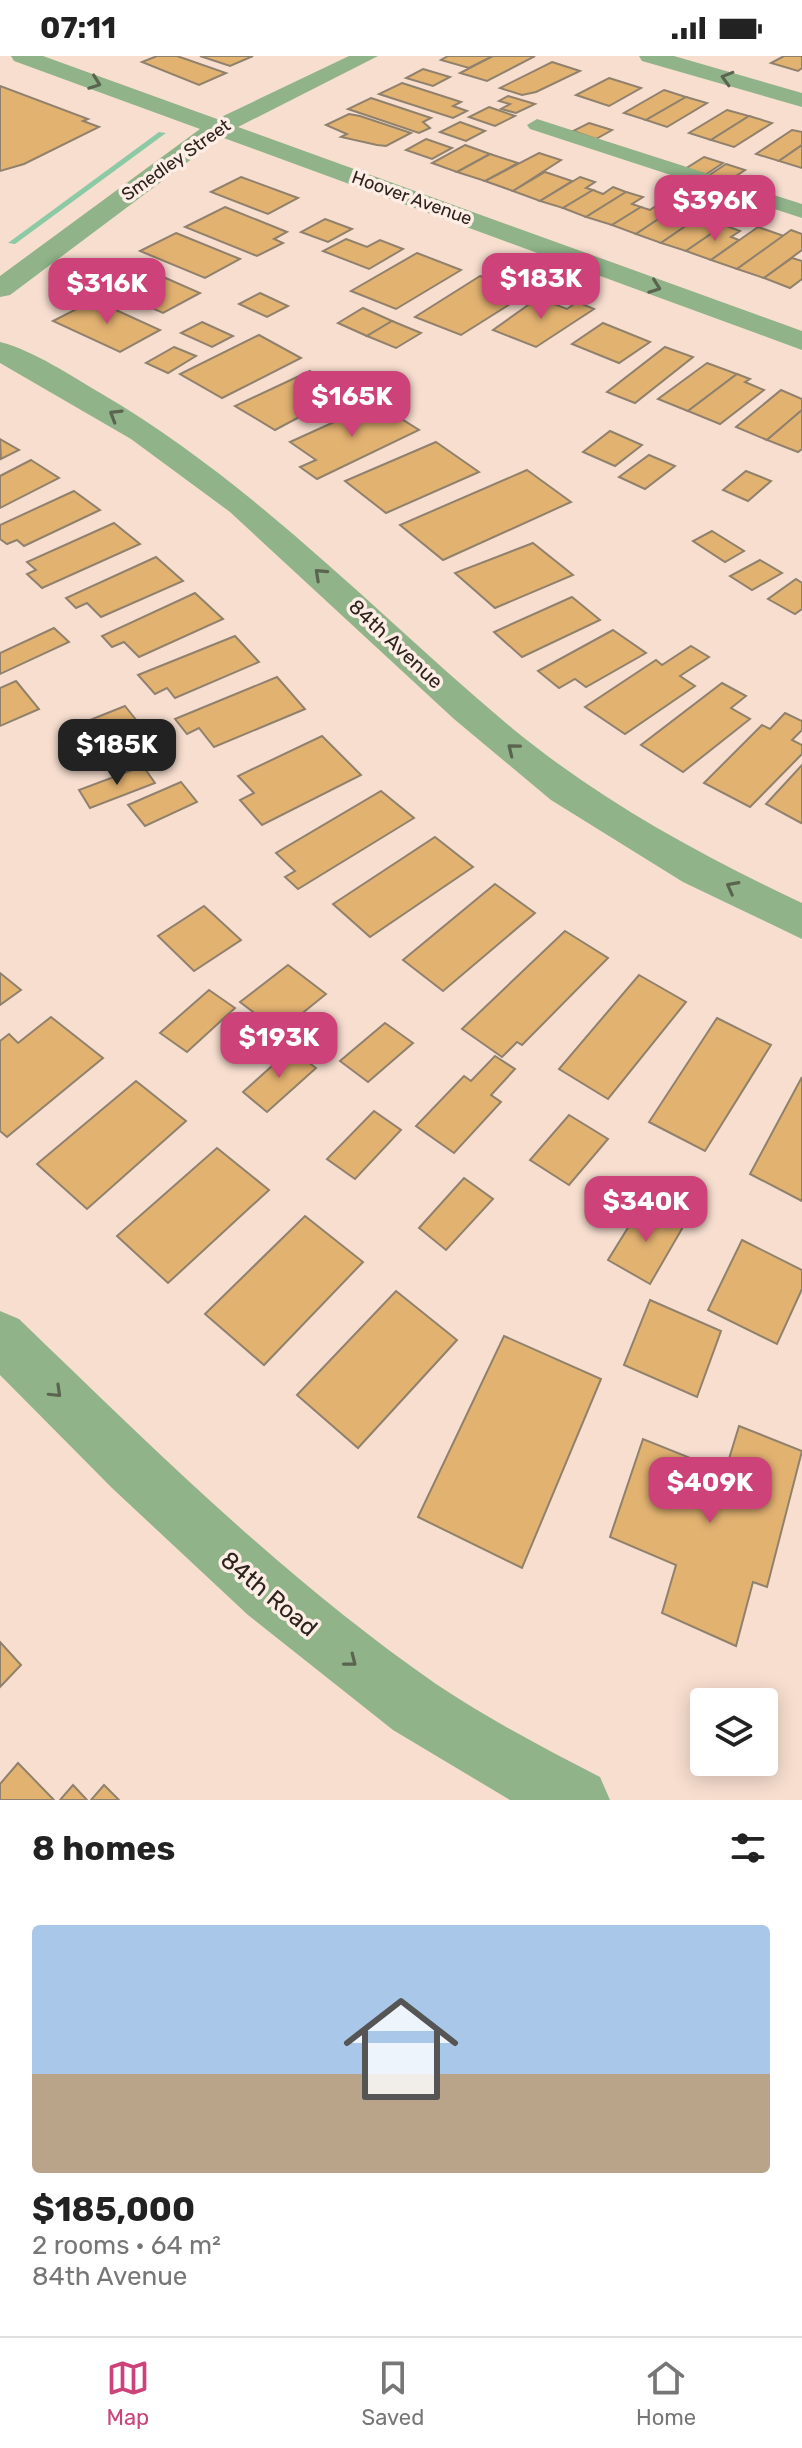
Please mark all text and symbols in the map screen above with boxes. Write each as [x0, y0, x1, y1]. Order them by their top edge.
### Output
text: 07:11 [40, 10, 116, 46]
one-way arrow [721, 71, 735, 87]
one-way arrow [87, 73, 101, 90]
street label: Smedley Street [117, 114, 235, 206]
street label: Hoover Avenue [349, 166, 475, 230]
pin: $396K [659, 175, 771, 243]
text: $396K [672, 185, 758, 216]
pin: $183K [485, 253, 597, 321]
pin: $316K [51, 258, 163, 326]
text: $183K [500, 263, 582, 294]
text: $316K [66, 268, 148, 299]
one-way arrow [647, 277, 661, 294]
pin: $165K [296, 371, 408, 439]
text: $165K [311, 381, 393, 412]
one-way arrow [109, 409, 124, 424]
one-way arrow [315, 569, 330, 583]
street label: 84th Avenue [344, 594, 448, 694]
pin: $185K [61, 719, 173, 787]
text: $185K [76, 729, 158, 760]
one-way arrow [507, 744, 522, 759]
one-way arrow [726, 882, 741, 897]
pin: $193K [223, 1012, 335, 1080]
text: $193K [238, 1022, 320, 1053]
pin: $340K [590, 1176, 702, 1244]
text: $340K [602, 1186, 690, 1217]
one-way arrow [47, 1383, 61, 1397]
pin: $409K [654, 1457, 766, 1525]
text: $409K [667, 1467, 753, 1498]
street label: 84th Road [215, 1546, 323, 1642]
one-way arrow [342, 1652, 357, 1666]
map controls [690, 1688, 778, 1776]
button: layers [690, 1688, 778, 1776]
icon: filters [726, 1826, 770, 1870]
text: 8 homes [32, 1828, 175, 1869]
icon: home [329, 1977, 473, 2121]
text: $185,000 [32, 2189, 195, 2230]
text: 2 rooms · 64 m² [32, 2230, 221, 2261]
text: 84th Avenue [32, 2261, 187, 2292]
tab: Map [106, 2356, 150, 2431]
tab: Saved [361, 2356, 424, 2431]
tab: Home [636, 2356, 696, 2431]

